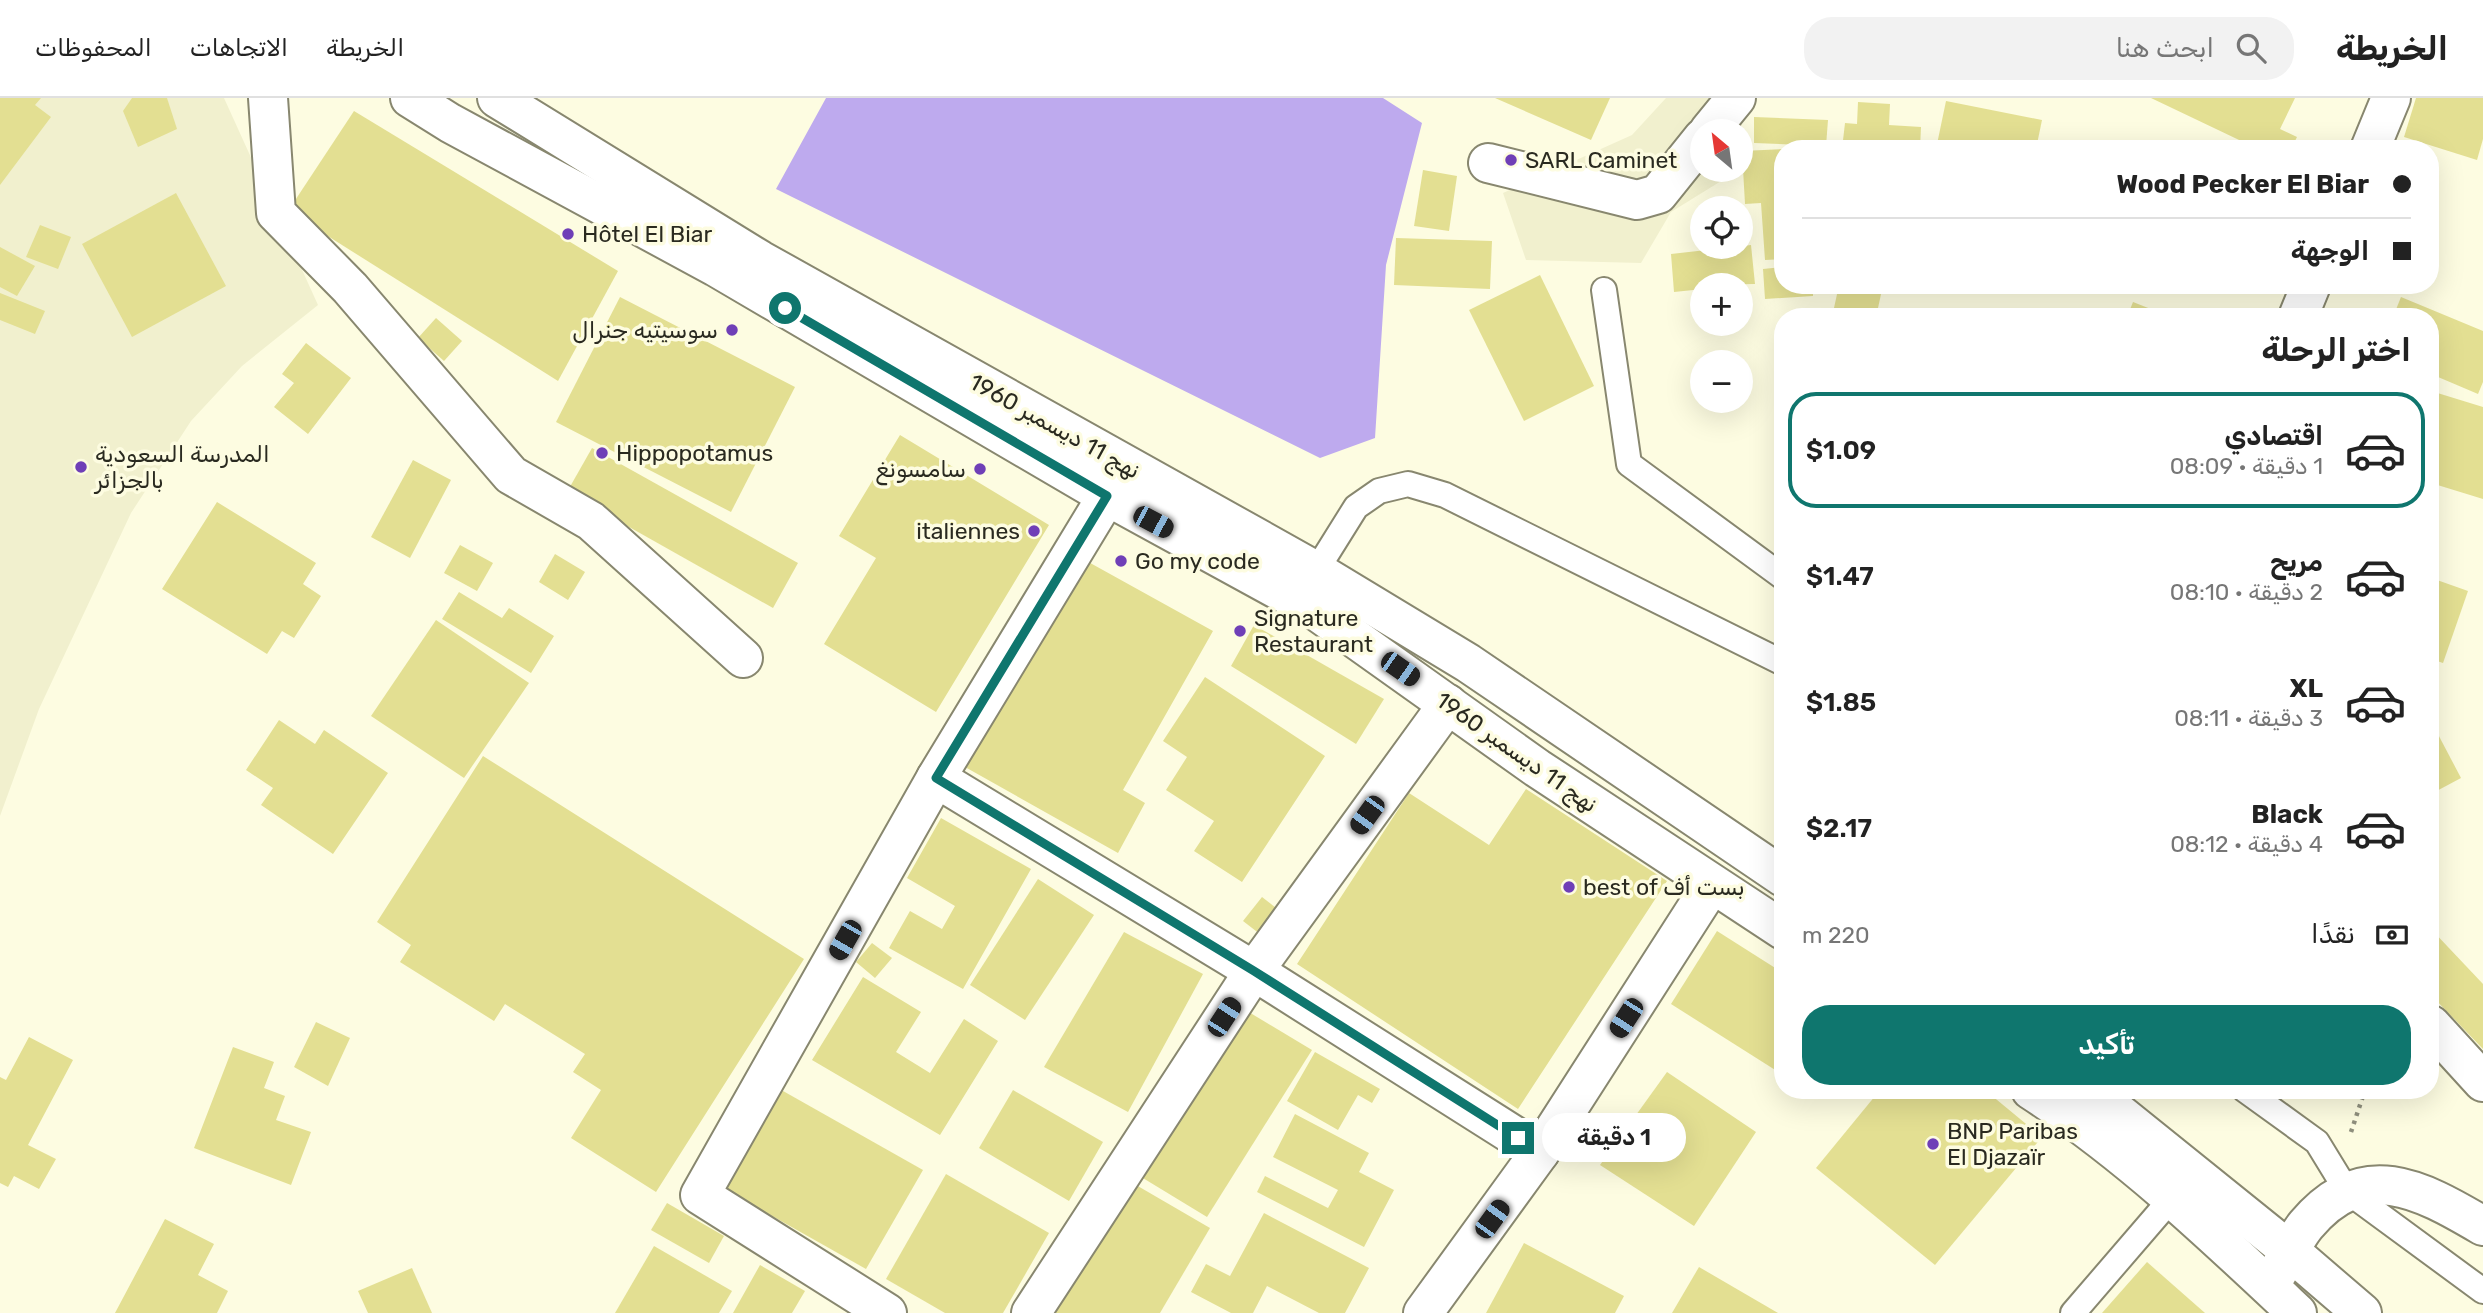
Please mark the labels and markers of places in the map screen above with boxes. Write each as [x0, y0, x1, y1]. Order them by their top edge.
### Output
place label: SARL Caminet [1525, 146, 1677, 174]
marker: SARL Caminet [1503, 152, 1519, 168]
place label: Hôtel El Biar [582, 220, 712, 248]
marker: Hôtel El Biar [560, 226, 576, 242]
place label: سوسيتيه جنرال [572, 316, 718, 344]
marker: سوسيتيه جنرال [724, 322, 740, 338]
place label: Hippopotamus [616, 439, 773, 467]
place label: المدرسة السعودية بالجزائر [93, 440, 270, 494]
marker: Hippopotamus [594, 445, 610, 461]
place label: سامسونغ [876, 455, 966, 486]
marker: المدرسة السعودية بالجزائر [73, 459, 89, 475]
marker: سامسونغ [972, 461, 988, 477]
place label: italiennes [916, 517, 1020, 545]
marker: italiennes [1026, 523, 1042, 539]
place label: Go my code [1135, 547, 1260, 575]
marker: Go my code [1113, 553, 1129, 569]
place label: Signature Restaurant [1254, 604, 1373, 658]
marker: Signature Restaurant [1232, 623, 1248, 639]
place label: best of بست أف [1583, 873, 1745, 901]
marker: best of بست أف [1561, 879, 1577, 895]
place label: BNP Paribas El Djazaïr [1947, 1117, 2078, 1171]
marker: BNP Paribas El Djazaïr [1925, 1136, 1941, 1152]

